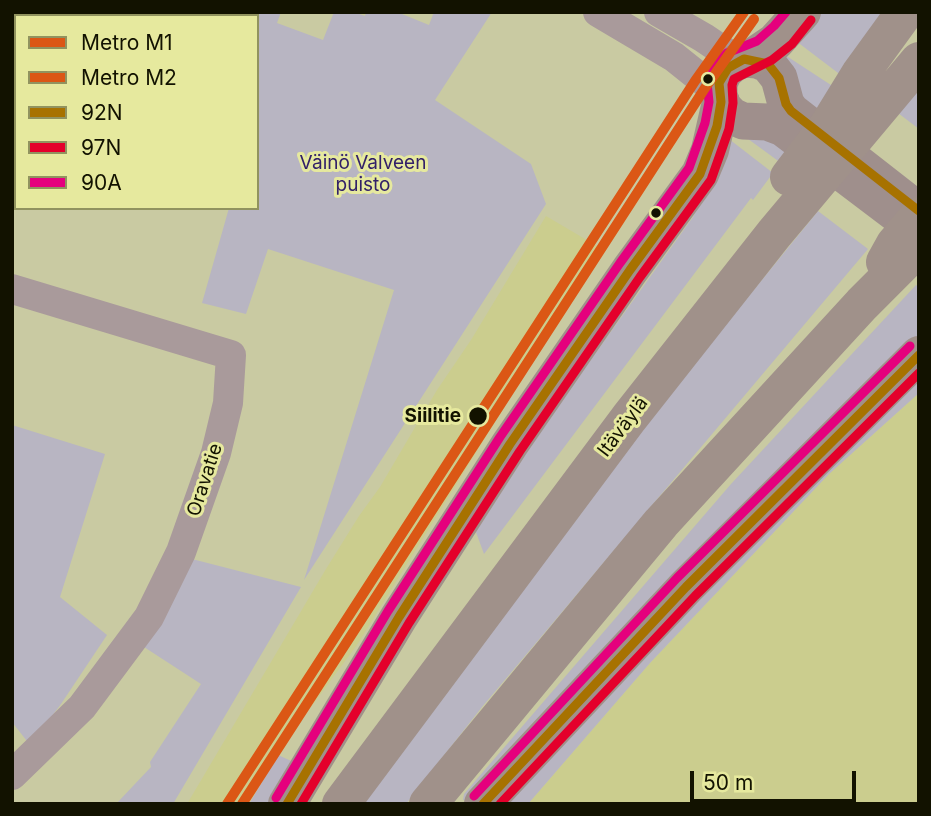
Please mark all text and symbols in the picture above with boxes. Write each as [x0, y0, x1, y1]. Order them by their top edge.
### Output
legend [14, 14, 259, 210]
text: Metro M1 [81, 30, 173, 55]
text: Metro M2 [81, 65, 177, 90]
unlabelled marker [701, 72, 715, 86]
text: 92N [81, 100, 123, 125]
text: 97N [81, 135, 121, 160]
park label: Väinö Valveen puisto [300, 152, 426, 196]
text: 90A [81, 170, 122, 195]
unlabelled marker [649, 206, 663, 220]
street label: Itäväylä [593, 393, 653, 461]
place label: Siilitie [405, 405, 461, 427]
marker: Siilitie [467, 405, 489, 427]
street label: Oravatie [183, 441, 227, 519]
scale bar [693, 756, 859, 800]
text: 50 m [703, 770, 753, 795]

